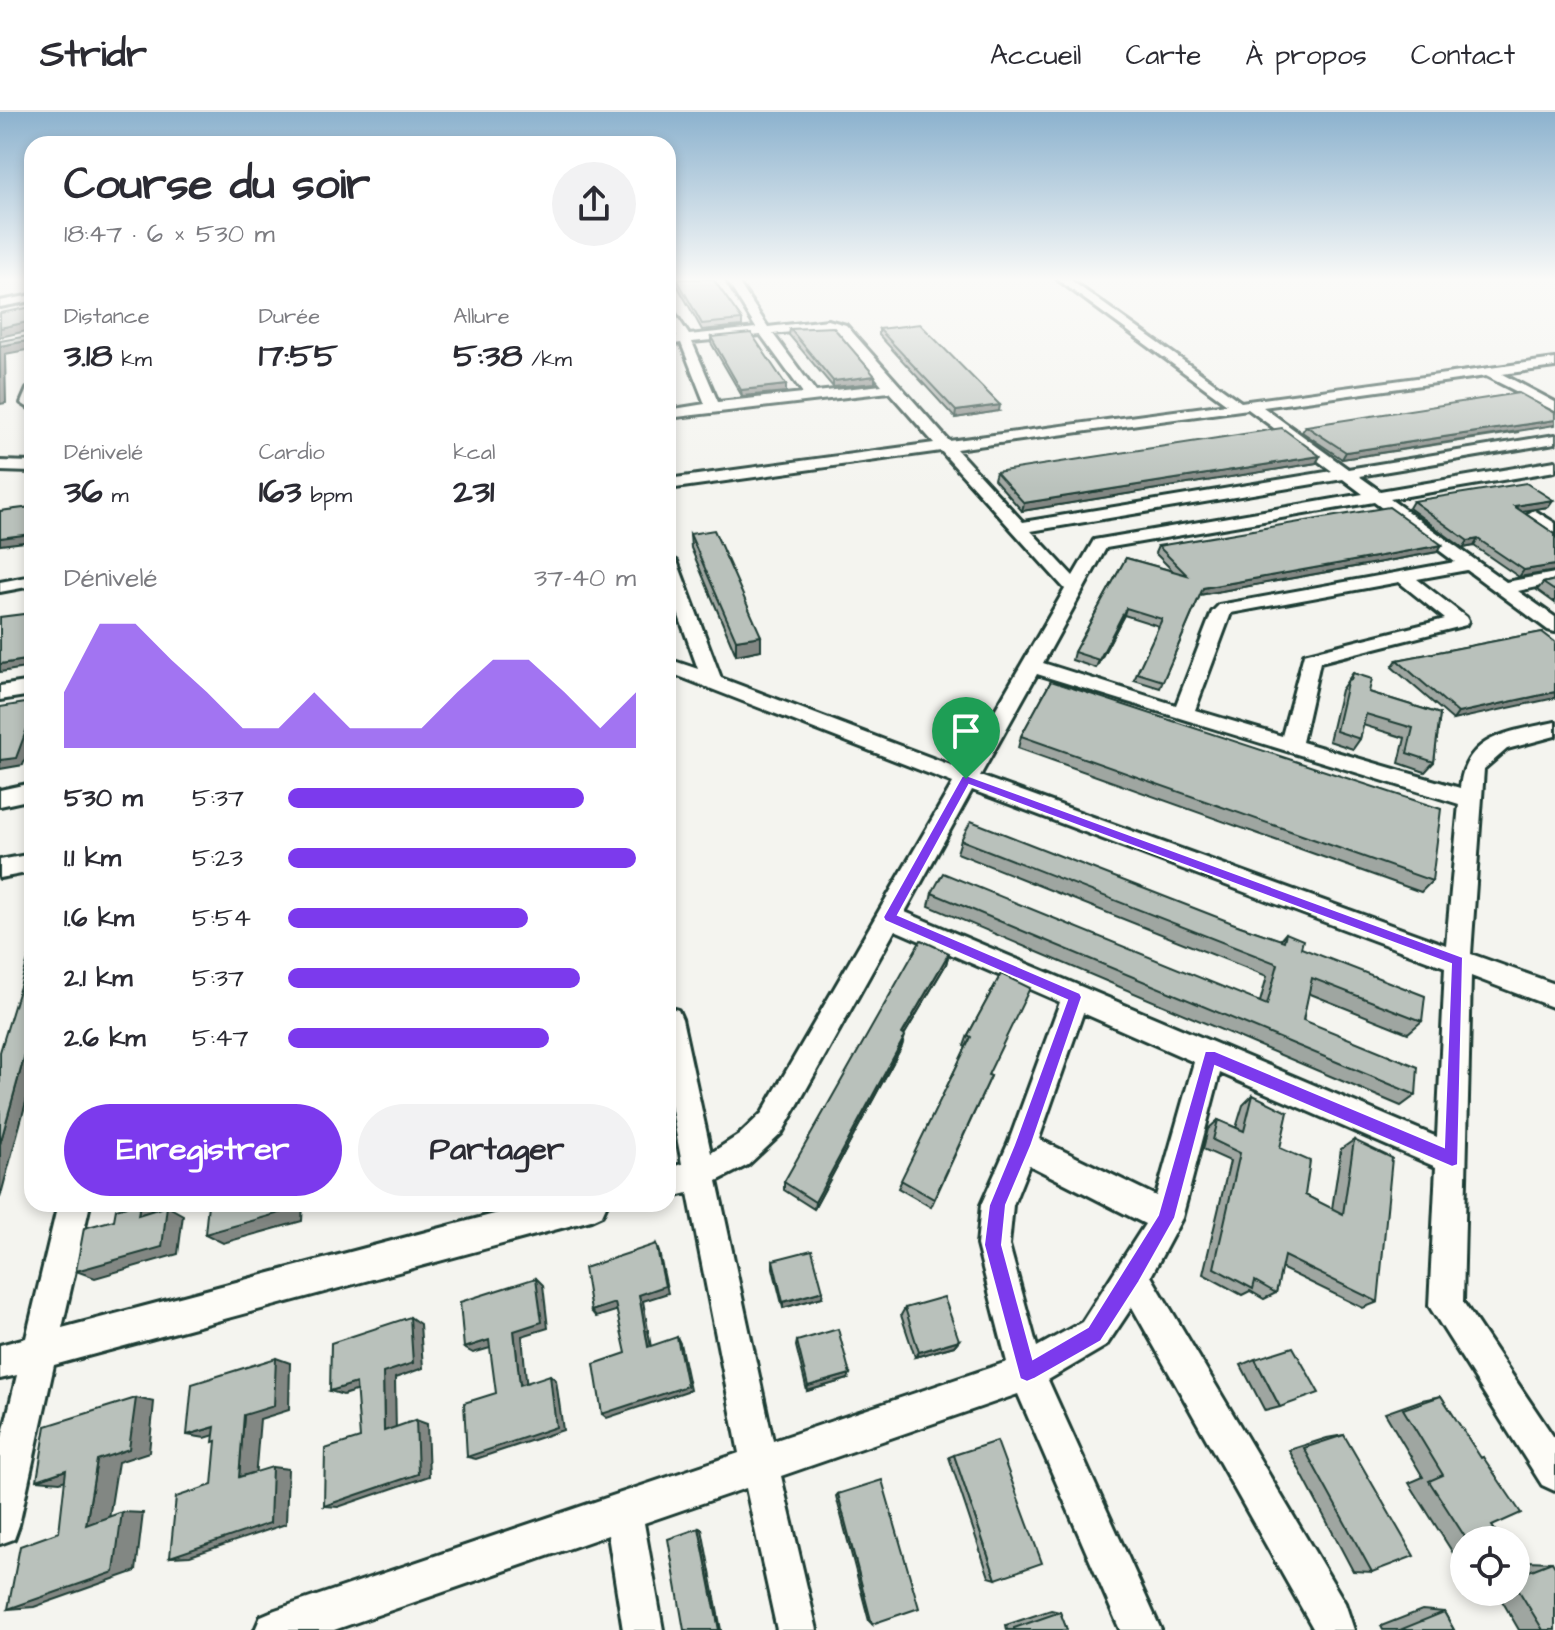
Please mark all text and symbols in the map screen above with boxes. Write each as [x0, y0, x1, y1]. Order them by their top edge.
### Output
text: Stridr [40, 29, 147, 81]
text: Accueil [990, 36, 1081, 75]
text: Carte [1125, 36, 1201, 75]
text: À propos [1245, 36, 1367, 75]
text: Contact [1411, 36, 1515, 75]
text: Course du soir [64, 155, 370, 216]
button: share [552, 162, 636, 246]
text: 18:47 · 6 × 530 m [64, 216, 275, 252]
text: Distance [64, 301, 150, 332]
text: Durée [259, 301, 320, 332]
text: Allure [453, 301, 510, 332]
text: 3.18 [64, 332, 112, 380]
text: 17:55 [259, 332, 338, 380]
text: 5:38 [453, 332, 522, 380]
text: km [112, 344, 152, 375]
text: /km [522, 344, 572, 375]
text: Dénivelé [64, 437, 143, 468]
text: Cardio [259, 437, 325, 468]
text: kcal [453, 437, 495, 468]
text: 36 [64, 468, 103, 516]
text: 163 [259, 468, 302, 516]
text: 231 [453, 468, 494, 516]
text: m [103, 480, 129, 511]
text: bpm [302, 480, 352, 511]
text: Dénivelé [64, 560, 158, 596]
text: 37–40 m [534, 560, 636, 596]
pin [932, 697, 1000, 779]
icon: arrive [944, 709, 988, 753]
text: 530 m [64, 780, 143, 816]
text: 5:37 [192, 780, 244, 816]
text: 1.1 km [64, 840, 121, 876]
text: 5:23 [192, 840, 243, 876]
text: 1.6 km [64, 900, 134, 936]
text: 5:54 [192, 900, 251, 936]
text: 2.1 km [64, 960, 132, 996]
text: 5:37 [192, 960, 244, 996]
text: 2.6 km [64, 1020, 145, 1056]
text: 5:47 [192, 1020, 248, 1056]
button: Enregistrer [64, 1104, 342, 1196]
button: Partager [358, 1104, 636, 1196]
map controls [1450, 1526, 1530, 1606]
button: locate [1450, 1526, 1530, 1606]

